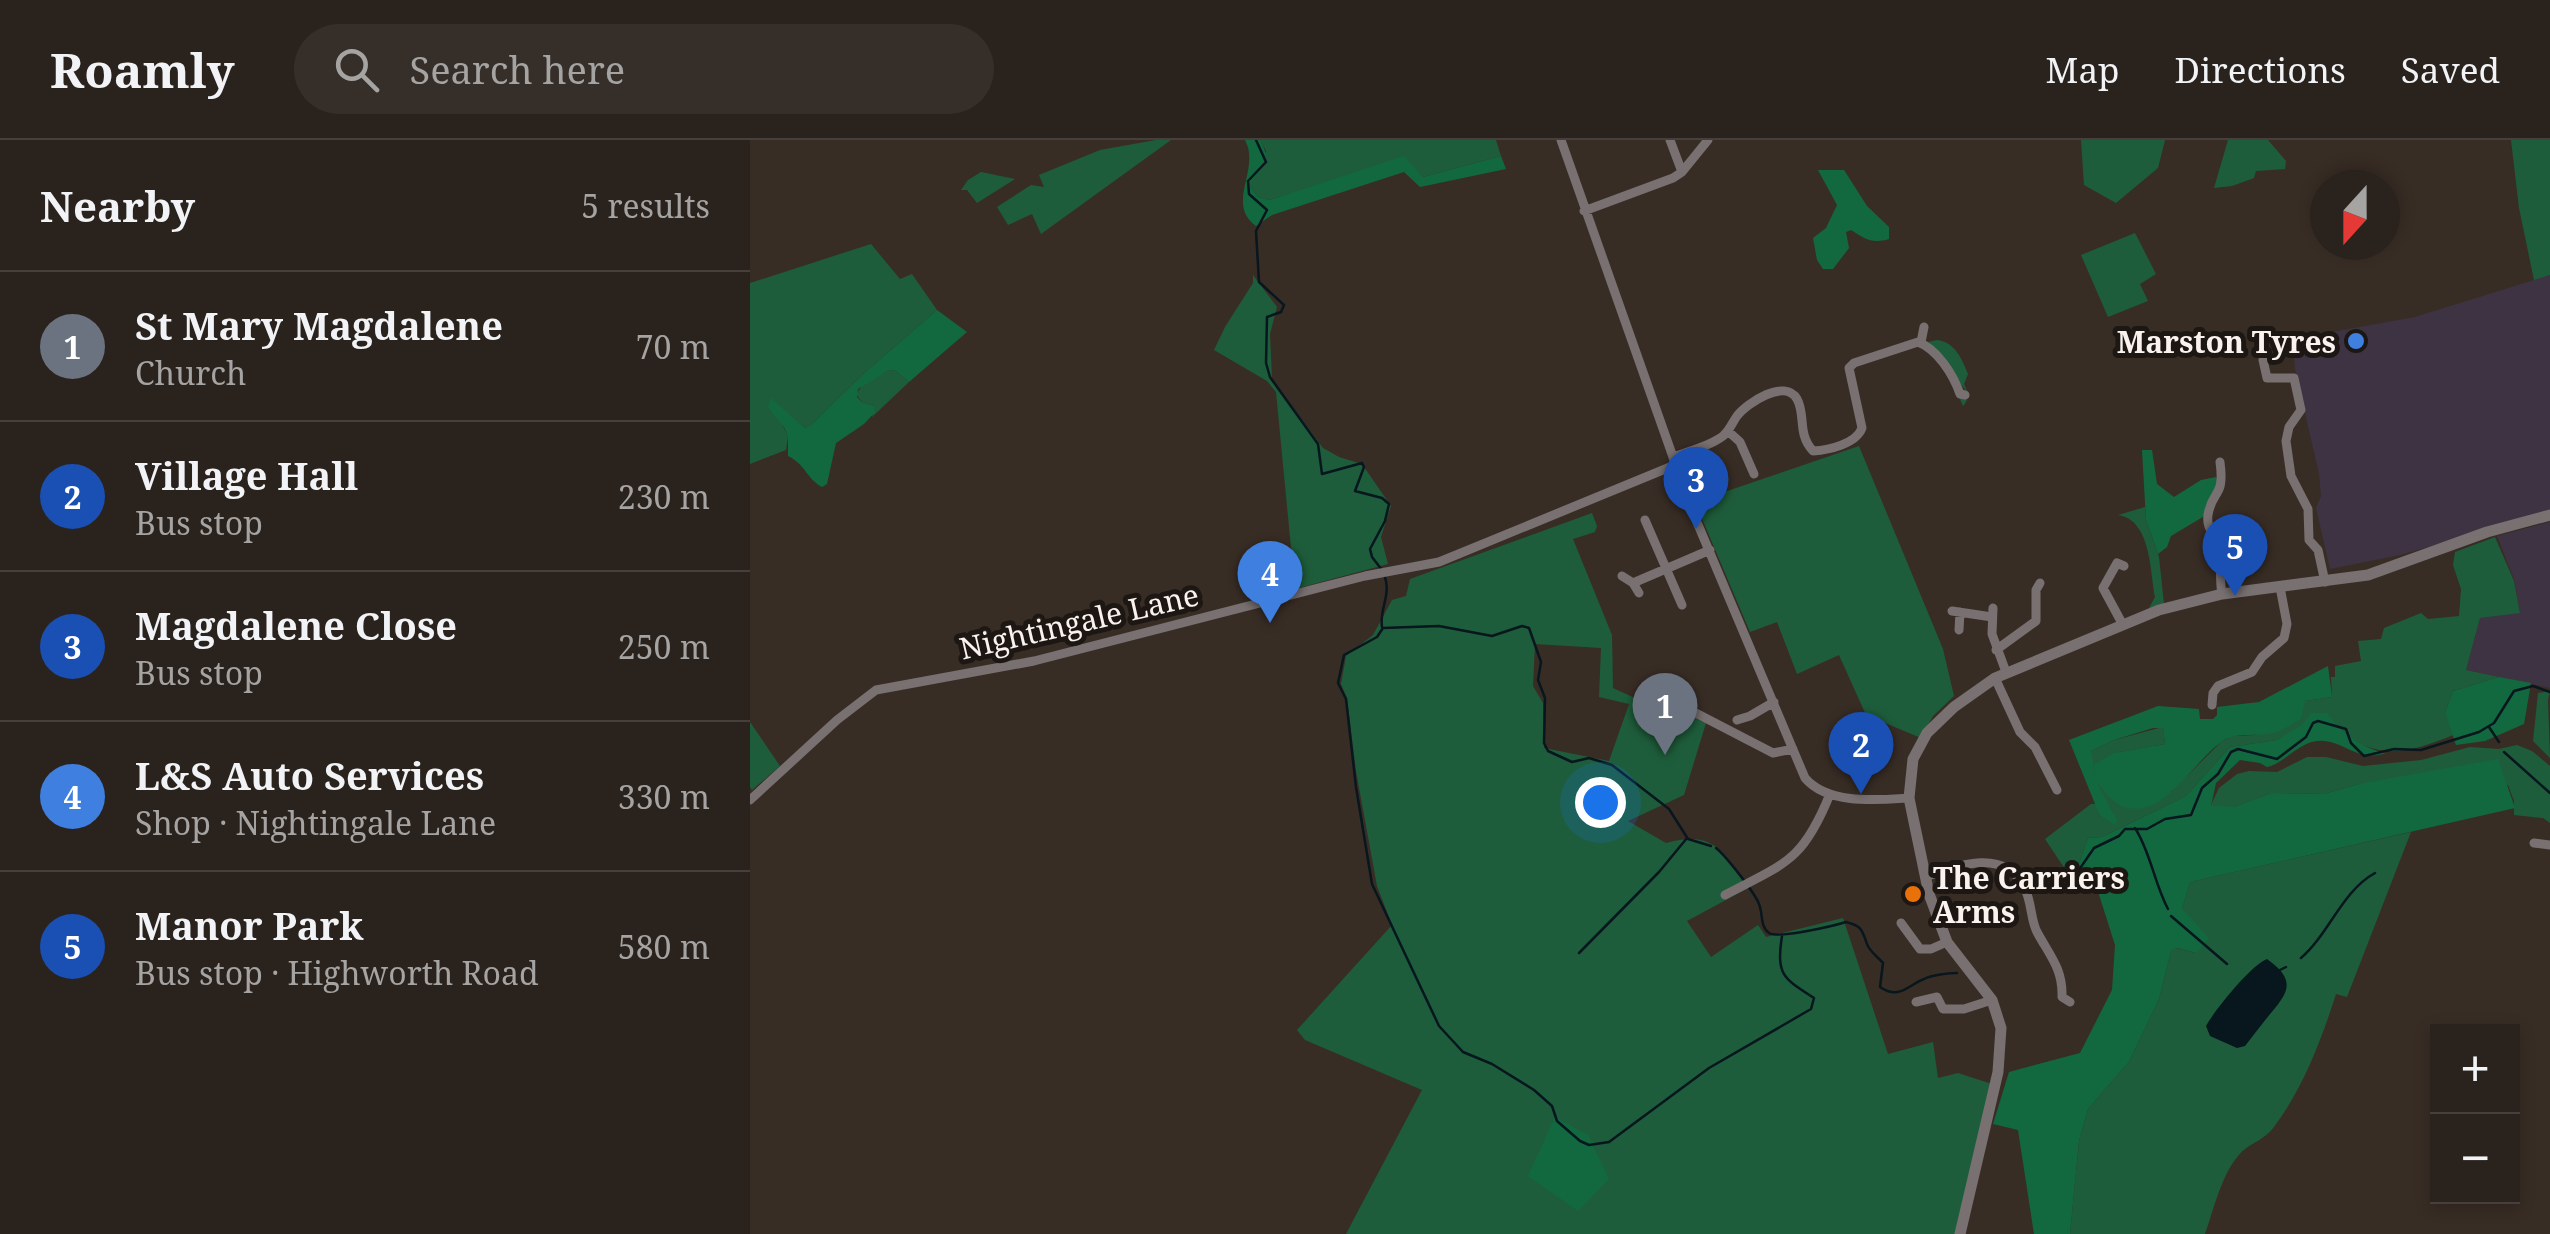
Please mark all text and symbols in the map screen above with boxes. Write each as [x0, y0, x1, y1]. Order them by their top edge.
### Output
search box [294, 24, 994, 114]
text: Roamly [50, 37, 234, 102]
icon: search [329, 42, 384, 97]
text: Search here [409, 43, 625, 95]
text: Map [2046, 46, 2120, 93]
text: Directions [2175, 46, 2346, 93]
text: Saved [2401, 46, 2500, 93]
north arrow [2310, 170, 2400, 260]
text: Nearby [40, 177, 195, 234]
text: 5 results [581, 184, 710, 227]
text: St Mary Magdalene [135, 299, 503, 351]
place label: Marston Tyres [2117, 321, 2336, 362]
text: 1 [63, 325, 82, 368]
text: 70 m [636, 325, 710, 368]
marker: Marston Tyres [2345, 330, 2367, 352]
text: Church [135, 351, 246, 394]
pin: 3 [1664, 446, 1728, 529]
text: Village Hall [135, 449, 358, 501]
text: 2 [63, 475, 82, 518]
text: 230 m [618, 475, 710, 518]
text: Bus stop [135, 501, 263, 544]
pin: 5 [2202, 514, 2268, 596]
pin: 4 [1238, 540, 1302, 623]
street label: Nightingale Lane [955, 574, 1203, 668]
text: Magdalene Close [135, 599, 457, 651]
text: 3 [63, 625, 82, 668]
text: 250 m [618, 625, 710, 668]
text: Bus stop [135, 651, 263, 694]
pin: 1 [1632, 672, 1698, 755]
pin: 2 [1828, 712, 1894, 794]
text: L&S Auto Services [135, 749, 484, 801]
text: 4 [63, 775, 82, 818]
text: 330 m [618, 775, 710, 818]
your location [1575, 777, 1626, 828]
text: Shop · Nightingale Lane [135, 801, 496, 844]
place label: The Carriers Arms [1933, 857, 2125, 932]
marker: The Carriers Arms [1902, 883, 1924, 905]
text: Manor Park [135, 899, 364, 951]
text: 5 [63, 925, 82, 968]
text: 580 m [618, 925, 710, 968]
text: Bus stop · Highworth Road [135, 951, 539, 994]
map controls [2430, 1024, 2520, 1204]
button: + [2430, 1024, 2520, 1114]
button: − [2430, 1114, 2520, 1204]

